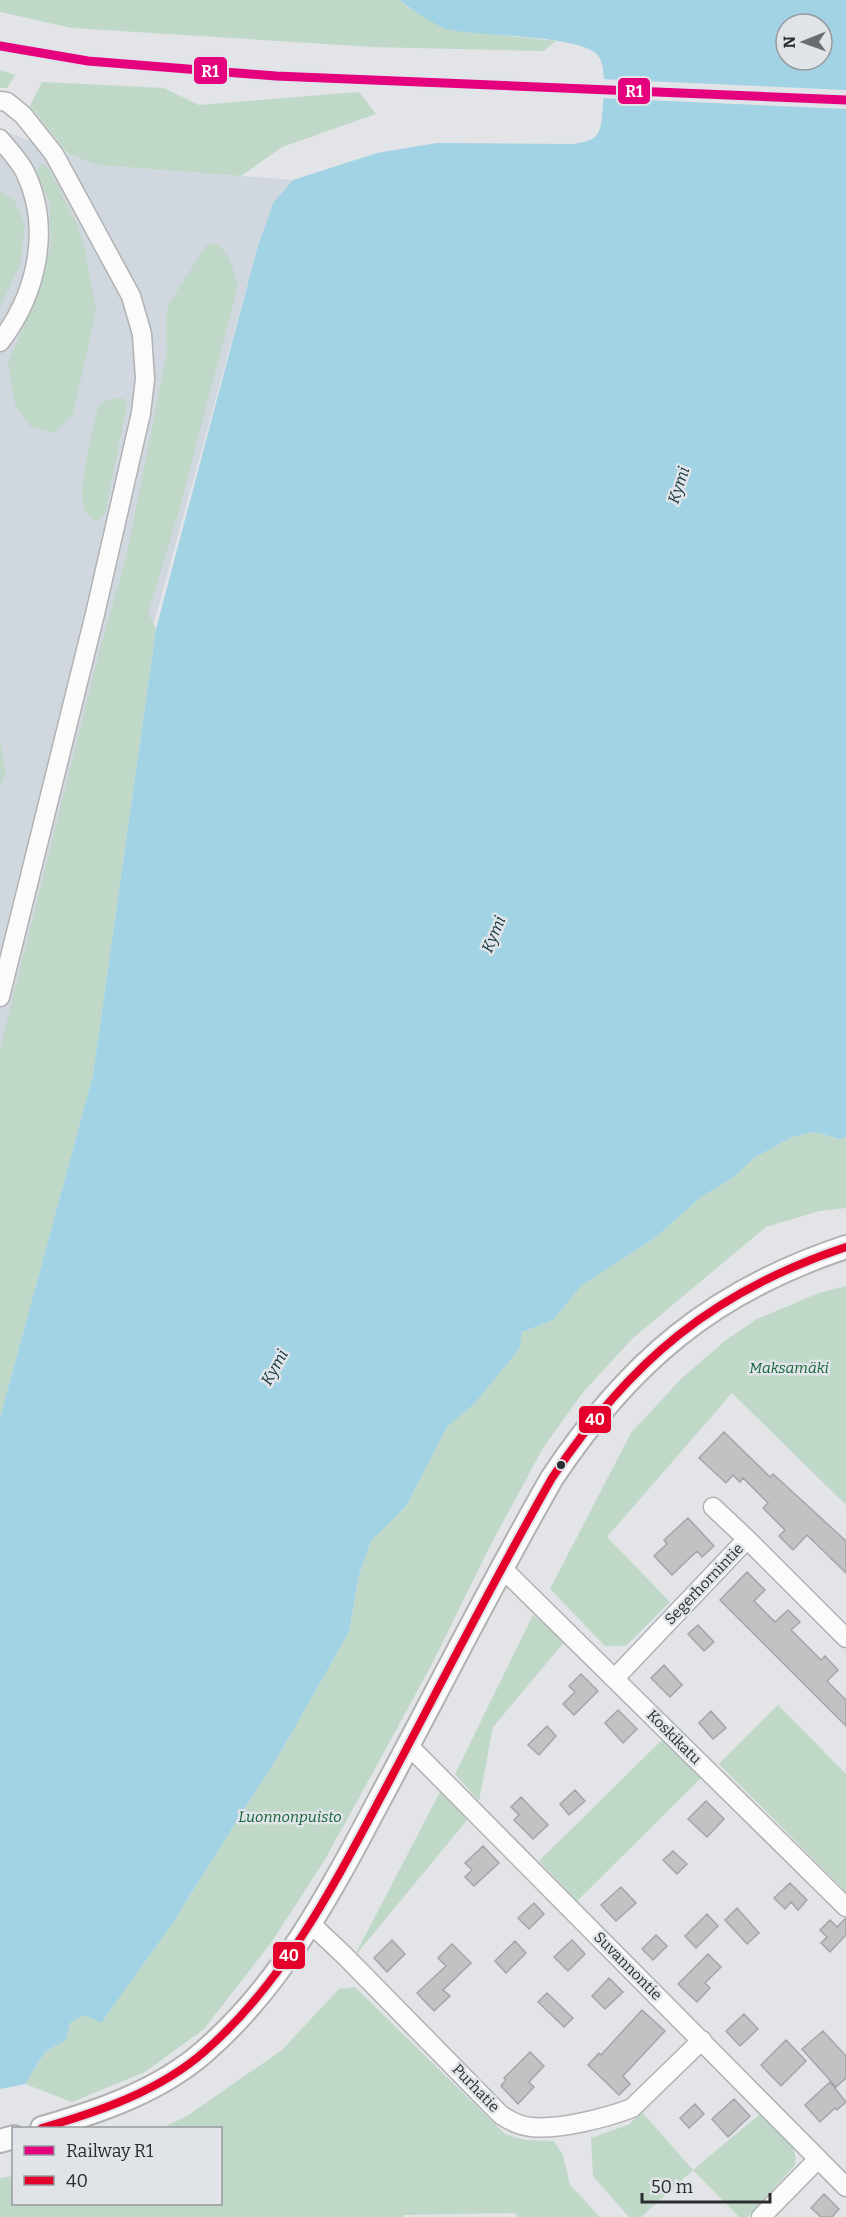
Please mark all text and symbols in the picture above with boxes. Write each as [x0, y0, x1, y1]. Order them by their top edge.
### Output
north arrow [774, 12, 834, 72]
text: N [780, 36, 799, 49]
line badge: R1 [193, 56, 228, 85]
text: R1 [201, 62, 219, 81]
line badge: R1 [617, 77, 651, 105]
text: R1 [625, 82, 643, 101]
water label: Kymi [664, 464, 693, 506]
water label: Kymi [477, 913, 510, 955]
water label: Kymi [257, 1346, 292, 1388]
park label: Maksamäki [749, 1359, 829, 1377]
line badge: 40 [578, 1405, 612, 1434]
text: 40 [585, 1410, 605, 1429]
unlabelled marker [555, 1459, 567, 1471]
street label: Segerhornintie [661, 1540, 747, 1628]
street label: Koskikatu [643, 1706, 705, 1768]
park label: Luonnonpuisto [238, 1808, 342, 1826]
street label: Suvannontie [590, 1928, 666, 2004]
line badge: 40 [272, 1941, 306, 1970]
text: 40 [279, 1946, 299, 1965]
street label: Purhatie [449, 2060, 503, 2116]
legend [12, 2127, 222, 2205]
text: Railway R1 [66, 2140, 154, 2162]
scale bar [642, 2166, 770, 2204]
text: 40 [66, 2170, 88, 2192]
text: 50 m [651, 2176, 693, 2198]

